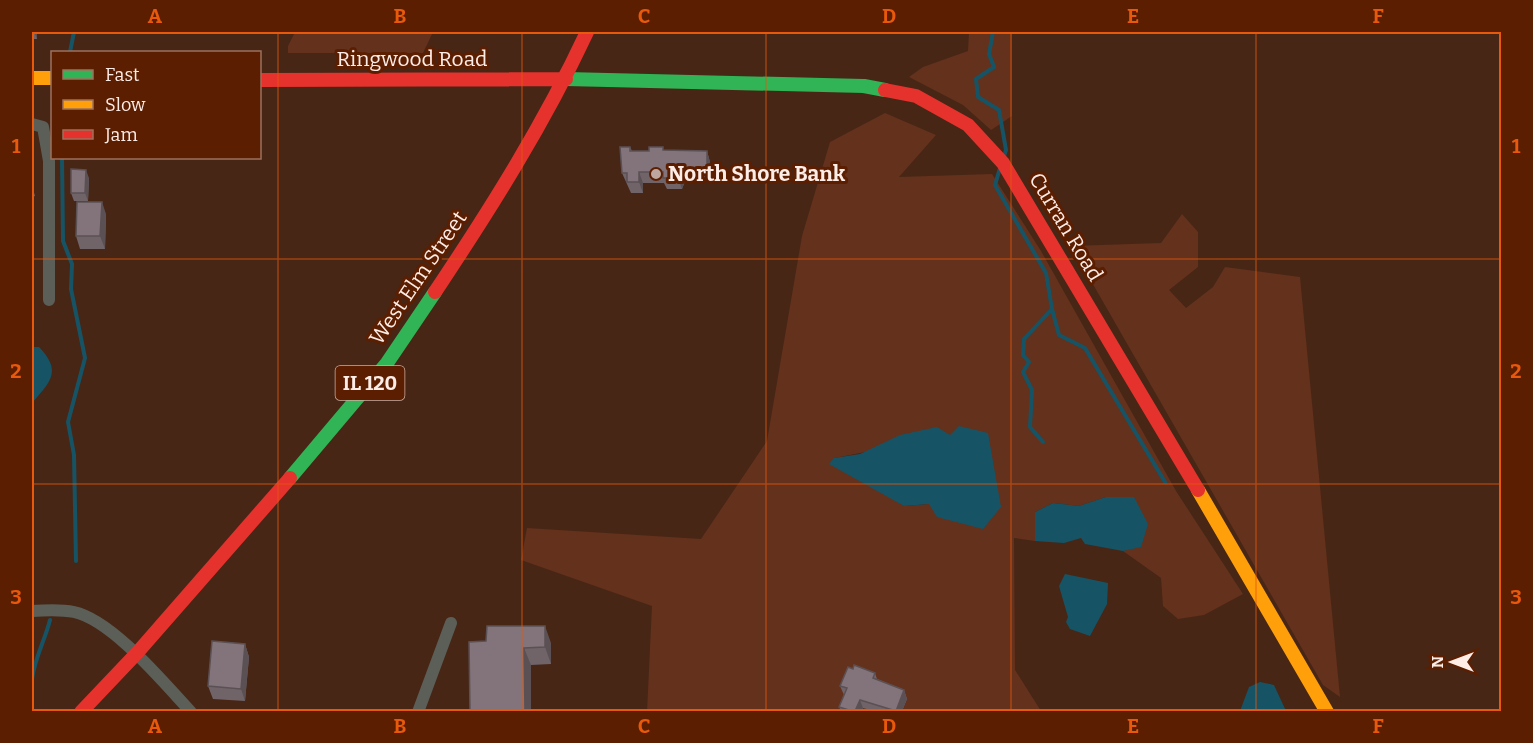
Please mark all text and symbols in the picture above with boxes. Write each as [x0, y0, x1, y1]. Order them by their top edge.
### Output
text: A [148, 4, 163, 28]
text: B [394, 4, 407, 28]
text: C [638, 4, 650, 28]
text: D [882, 4, 896, 28]
text: E [1127, 4, 1139, 28]
text: F [1372, 4, 1384, 28]
street label: Ringwood Road [336, 46, 488, 72]
legend [51, 51, 261, 159]
text: Fast [105, 64, 140, 86]
text: Slow [105, 94, 146, 116]
text: Jam [104, 124, 138, 146]
text: 1 [12, 134, 21, 158]
text: 1 [1512, 134, 1521, 158]
place label: North Shore Bank [668, 161, 846, 187]
marker: North Shore Bank [649, 167, 663, 181]
street label: Curran Road [1023, 168, 1109, 286]
street label: West Elm Street [364, 206, 473, 350]
text: 2 [10, 359, 22, 383]
text: 2 [1510, 359, 1522, 383]
road number: IL 120 [336, 366, 404, 400]
text: 3 [10, 585, 22, 609]
text: 3 [1510, 585, 1522, 609]
north arrow [1422, 632, 1482, 692]
text: N [1428, 656, 1447, 668]
text: A [148, 714, 163, 738]
text: B [394, 714, 407, 738]
text: C [638, 714, 650, 738]
text: D [882, 714, 896, 738]
text: E [1127, 714, 1139, 738]
text: F [1372, 714, 1384, 738]

